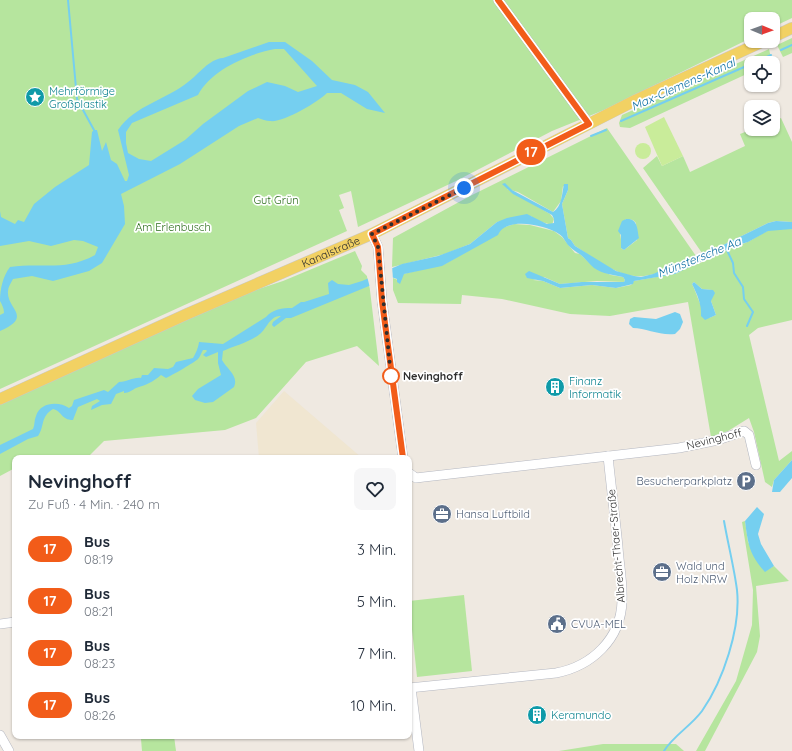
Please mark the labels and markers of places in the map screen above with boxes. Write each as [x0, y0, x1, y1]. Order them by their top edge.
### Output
place label: Mehrförmige Großplastik [49, 84, 115, 111]
place icon: Mehrförmige Großplastik [24, 86, 46, 108]
marker: Nevinghoff [382, 367, 400, 385]
place label: Nevinghoff [403, 369, 463, 383]
place label: Finanz Informatik [569, 374, 621, 401]
building icon: Finanz Informatik [544, 376, 566, 398]
parking icon: Besucherparkplatz [735, 470, 757, 492]
place label: Besucherparkplatz [637, 474, 732, 488]
office icon: Hansa Luftbild [431, 503, 453, 525]
place label: Hansa Luftbild [456, 507, 530, 521]
place label: Wald und Holz NRW [676, 559, 728, 586]
office icon: Wald und Holz NRW [651, 561, 673, 583]
public building icon: CVUA-MEL [546, 613, 568, 635]
place label: CVUA-MEL [571, 617, 626, 631]
building icon: Keramundo [526, 704, 548, 726]
place label: Keramundo [551, 708, 611, 722]

